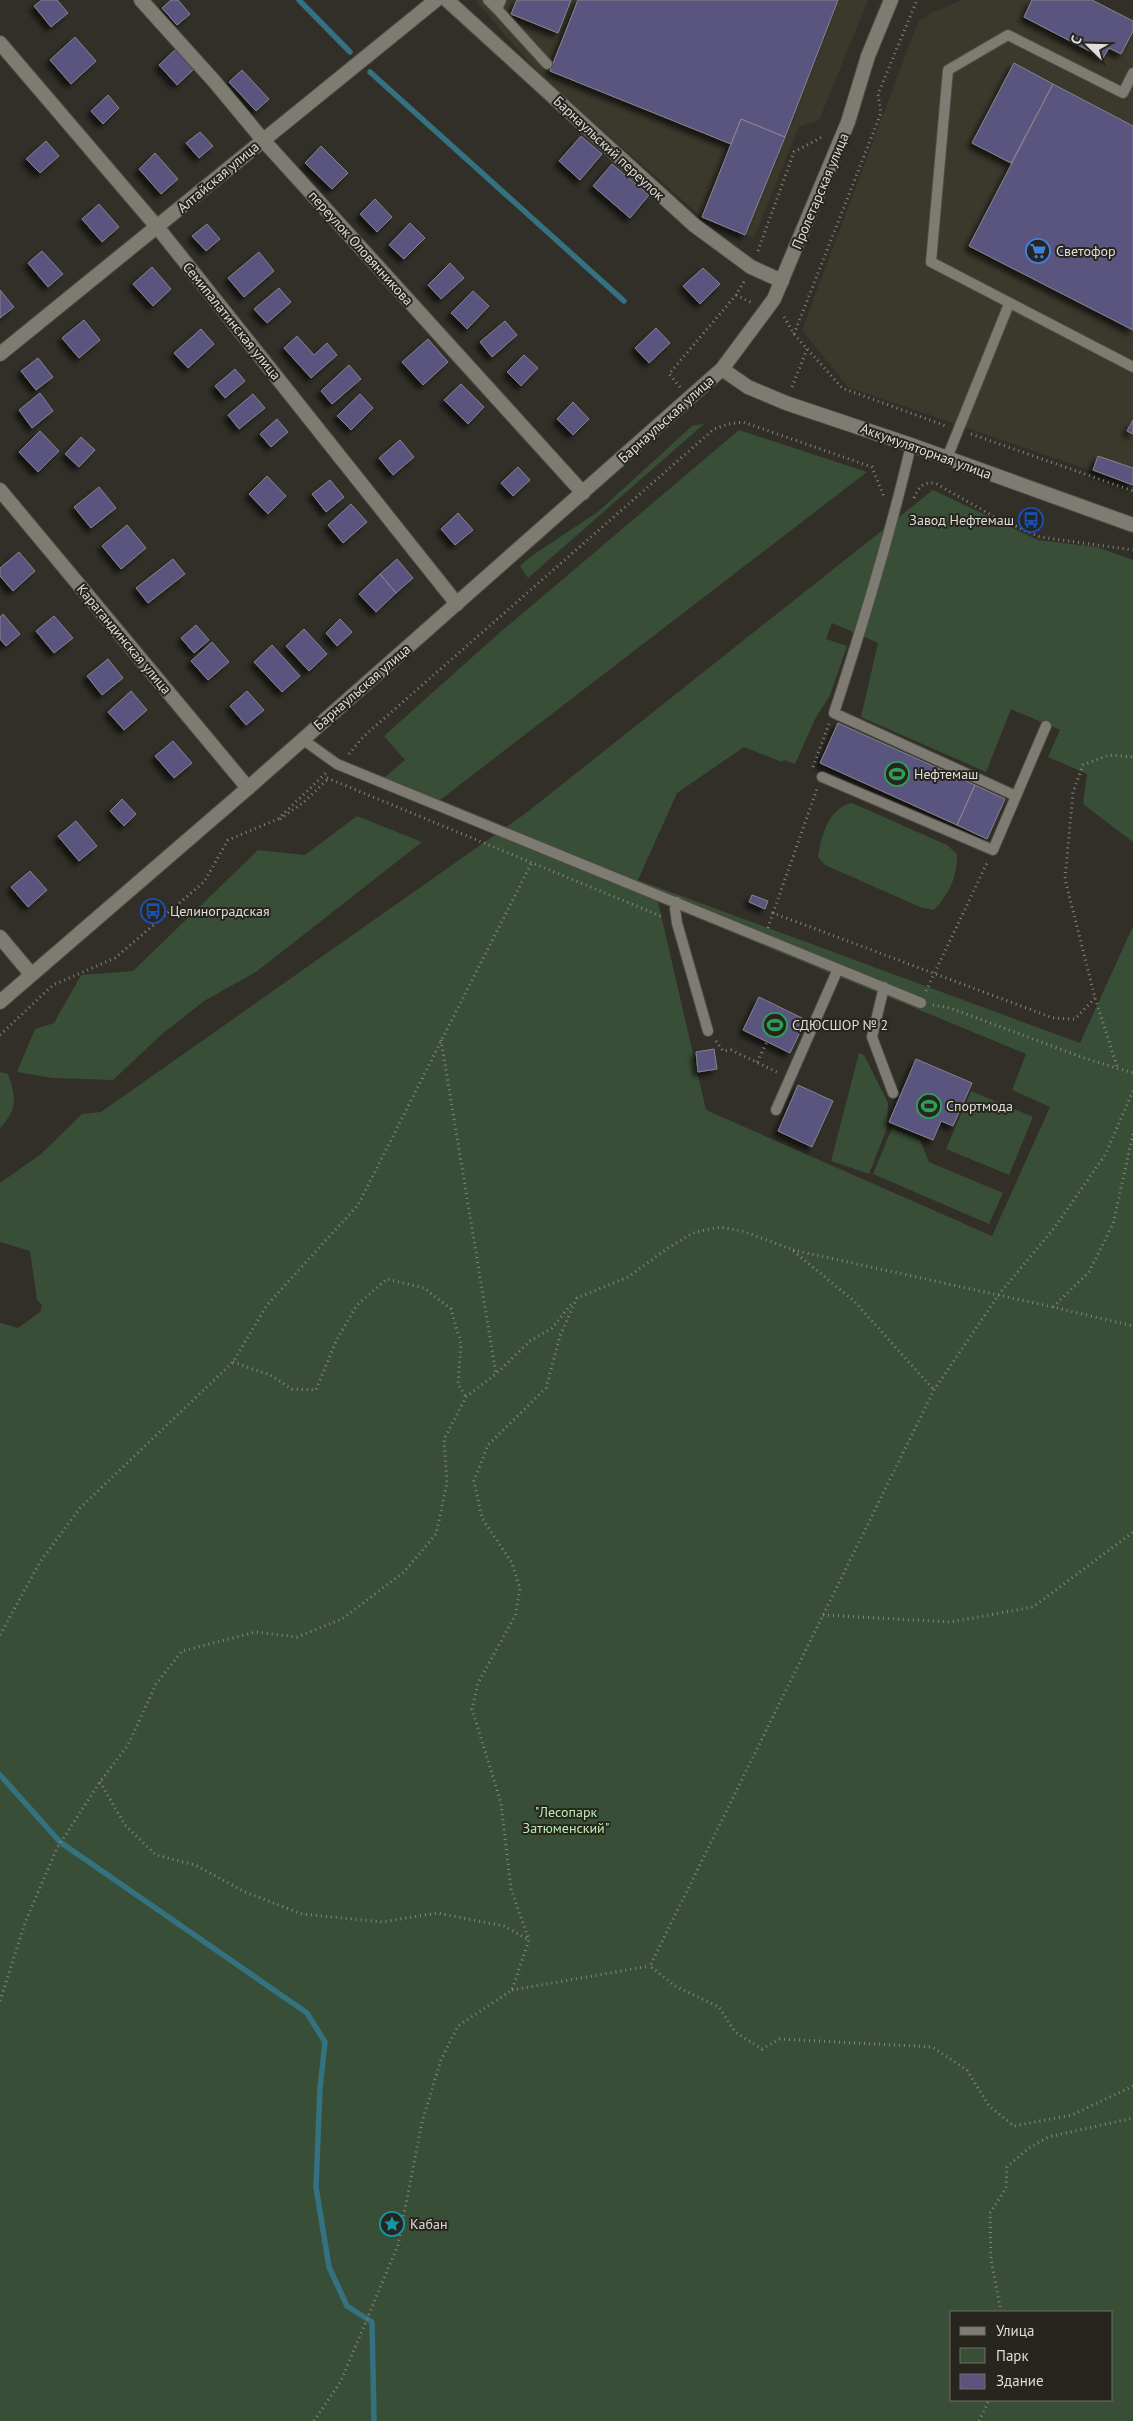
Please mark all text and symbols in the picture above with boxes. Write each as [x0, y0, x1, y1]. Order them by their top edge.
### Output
north arrow [1063, 20, 1113, 70]
text: С [1066, 33, 1086, 47]
street label: Барнаульский переулок [550, 92, 668, 204]
street label: Пролетарская улица [787, 130, 853, 252]
street label: Алтайская улица [173, 138, 263, 216]
street label: переулок Оловянникова [305, 187, 417, 309]
supermarket icon: Светофор [1025, 238, 1051, 264]
place label: Светофор [1056, 242, 1116, 260]
street label: Семипалатинская улица [179, 258, 285, 384]
street label: Барнаульская улица [614, 371, 718, 467]
street label: Аккумуляторная улица [858, 419, 994, 483]
bus stop icon: Завод Нефтемаш [1018, 507, 1044, 533]
place label: Завод Нефтемаш [909, 511, 1014, 529]
street label: Карагандинская улица [73, 580, 175, 698]
street label: Барнаульская улица [310, 640, 414, 734]
sports icon: Нефтемаш [884, 761, 910, 787]
place label: Нефтемаш [914, 765, 978, 783]
bus stop icon: Целиноградская [140, 898, 166, 924]
place label: Целиноградская [170, 902, 270, 920]
sports icon: СДЮСШОР № 2 [762, 1012, 788, 1038]
place label: СДЮСШОР № 2 [792, 1016, 888, 1034]
sports icon: Спортмода [916, 1093, 942, 1119]
place label: Спортмода [946, 1097, 1013, 1115]
park label: "Лесопарк Затюменский" [523, 1803, 609, 1837]
place icon: Кабан [379, 2211, 405, 2237]
place label: Кабан [410, 2215, 448, 2233]
legend [950, 2311, 1113, 2401]
text: Улица [996, 2321, 1034, 2340]
text: Парк [996, 2346, 1029, 2365]
text: Здание [996, 2371, 1044, 2390]

